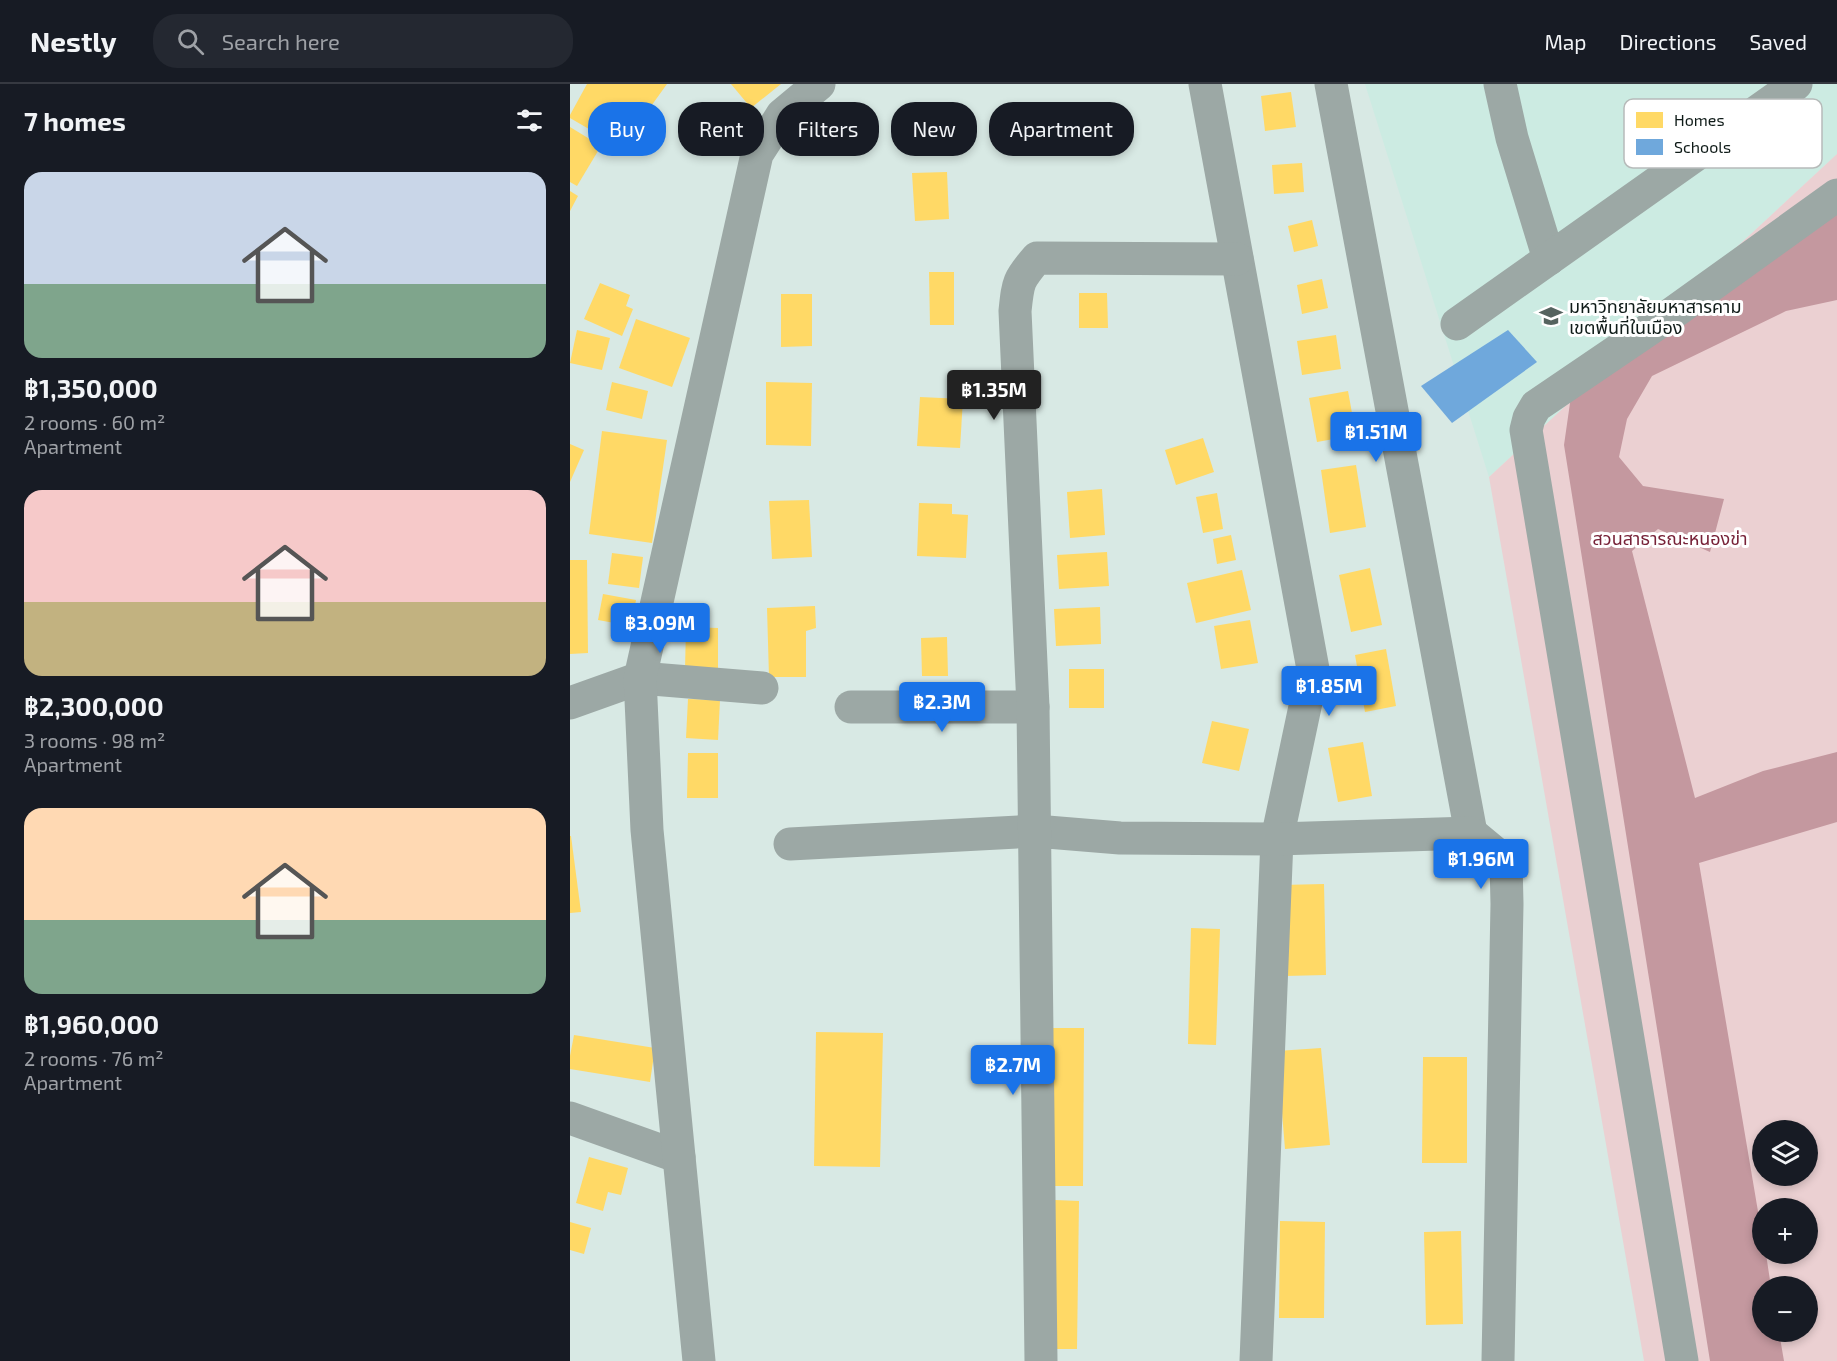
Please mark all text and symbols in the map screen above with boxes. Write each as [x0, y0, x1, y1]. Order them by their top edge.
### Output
search box [153, 14, 573, 68]
text: Nestly [30, 24, 117, 58]
icon: search [174, 25, 207, 58]
text: Search here [222, 28, 340, 54]
text: Map [1544, 29, 1587, 54]
text: Directions [1620, 29, 1716, 54]
text: Saved [1749, 29, 1807, 54]
legend [1624, 99, 1822, 168]
chip: Buy [588, 102, 666, 156]
chip: Rent [678, 102, 764, 156]
chip: Filters [776, 102, 879, 156]
chip: New [891, 102, 977, 156]
chip: Apartment [989, 102, 1134, 156]
icon: filters [513, 104, 546, 137]
text: 7 homes [24, 105, 126, 136]
text: Homes [1674, 110, 1725, 129]
text: Schools [1674, 137, 1731, 156]
icon: home [231, 211, 339, 319]
place label: มหาวิทยาลัยมหาสารคาม เขตพื้นที่ในเมือง [1569, 295, 1741, 338]
school or university icon: มหาวิทยาลัยมหาสารคาม เขตพื้นที่ในเมือง [1538, 303, 1564, 329]
pin: ฿1.35M [945, 370, 1043, 421]
text: ฿1,350,000 [24, 372, 158, 403]
text: ฿1.35M [961, 377, 1027, 401]
text: 2 rooms · 60 m² [24, 410, 165, 434]
pin: ฿1.51M [1327, 412, 1425, 463]
text: ฿1.51M [1344, 419, 1408, 443]
text: Apartment [24, 434, 122, 458]
park label: สวนสาธารณะหนองข่า [1593, 527, 1747, 549]
icon: home [231, 529, 339, 637]
pin: ฿3.09M [611, 603, 709, 654]
text: ฿3.09M [625, 610, 695, 634]
pin: ฿1.85M [1280, 666, 1378, 717]
text: ฿1.85M [1296, 673, 1362, 697]
pin: ฿2.3M [900, 682, 984, 733]
text: ฿2.3M [913, 689, 971, 713]
text: ฿2,300,000 [24, 690, 164, 721]
text: 3 rooms · 98 m² [24, 728, 165, 752]
text: Apartment [24, 752, 122, 776]
pin: ฿1.96M [1432, 839, 1530, 890]
text: ฿1.96M [1447, 846, 1515, 870]
icon: home [231, 847, 339, 955]
text: ฿1,960,000 [24, 1008, 159, 1039]
pin: ฿2.7M [971, 1045, 1055, 1096]
text: 2 rooms · 76 m² [24, 1046, 163, 1070]
text: ฿2.7M [985, 1052, 1041, 1076]
text: Apartment [24, 1070, 122, 1094]
map controls [1752, 1120, 1818, 1342]
button: layers [1752, 1120, 1818, 1186]
button: + [1752, 1198, 1818, 1264]
button: − [1752, 1276, 1818, 1342]

